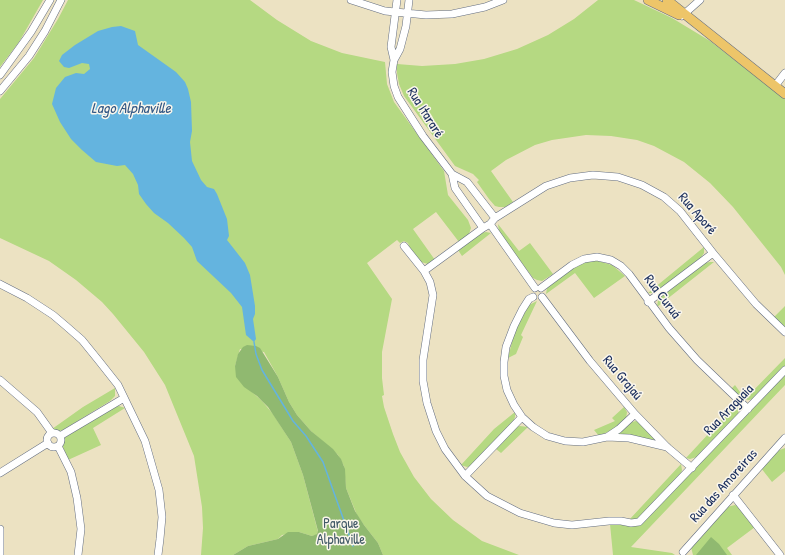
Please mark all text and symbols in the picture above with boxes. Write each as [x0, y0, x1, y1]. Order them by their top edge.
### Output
street label: Rua Itararé [403, 85, 447, 141]
water label: Lago Alphaville [91, 100, 171, 118]
street label: Rua Aporé [674, 190, 720, 238]
street label: Rua Curuá [640, 272, 684, 322]
street label: Rua Grajaú [599, 352, 645, 404]
street label: Rua Araguaia [701, 381, 757, 439]
street label: Rua das Amoreiras [687, 446, 761, 526]
park label: Parque Alphaville [317, 516, 365, 548]

